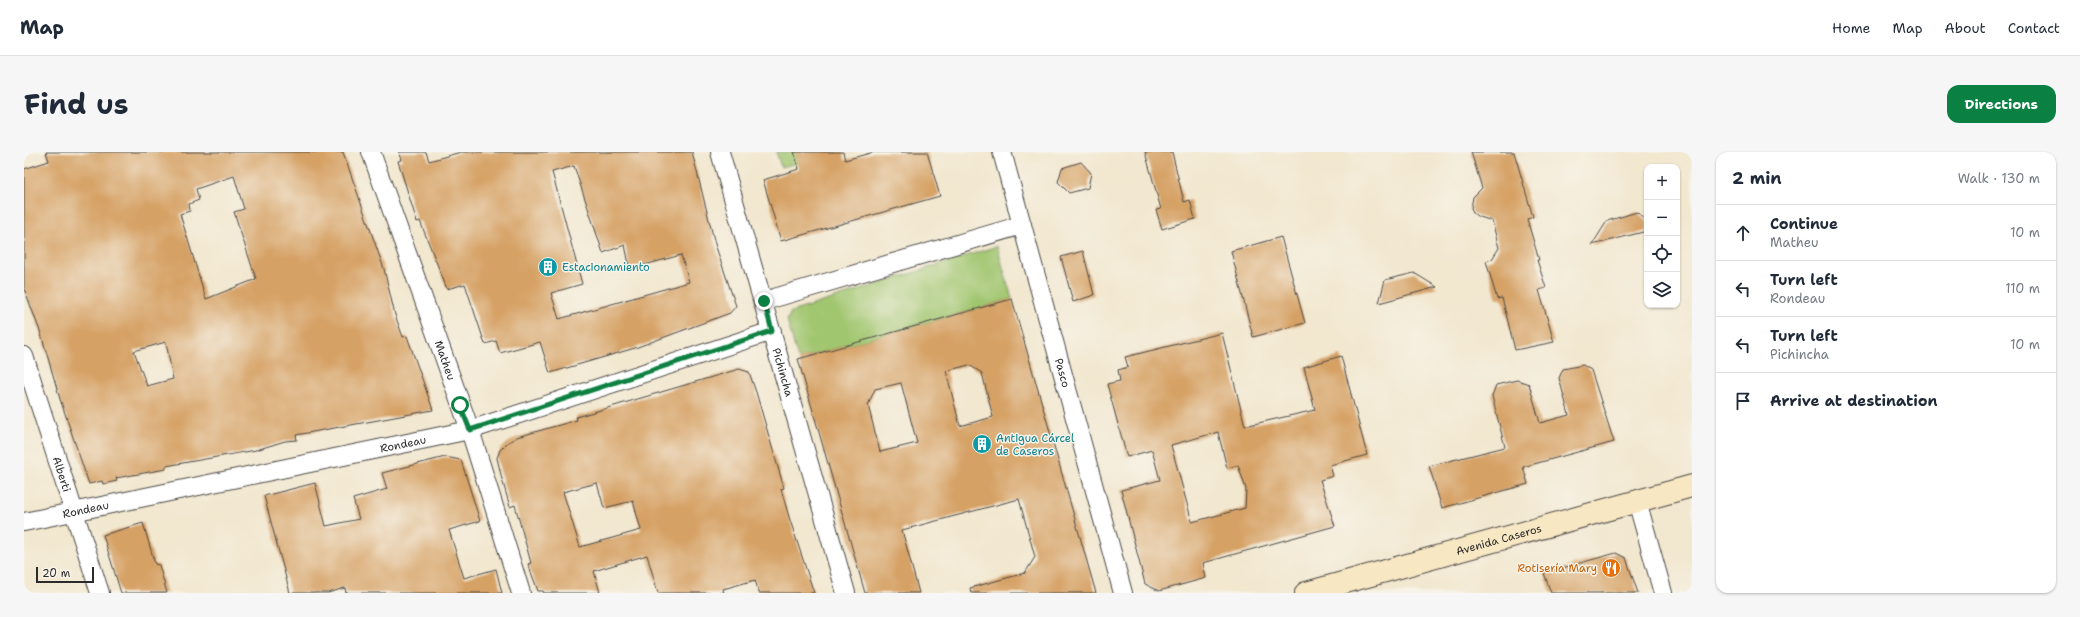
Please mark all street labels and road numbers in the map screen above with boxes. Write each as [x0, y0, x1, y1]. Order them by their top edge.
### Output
street label: Matheu [431, 338, 459, 382]
street label: Pichincha [768, 346, 797, 399]
street label: Pasco [1051, 357, 1073, 390]
street label: Rondeau [379, 432, 428, 456]
street label: Alberti [49, 455, 74, 494]
street label: Rondeau [61, 498, 110, 522]
street label: Avenida Caseros [1454, 521, 1543, 559]

